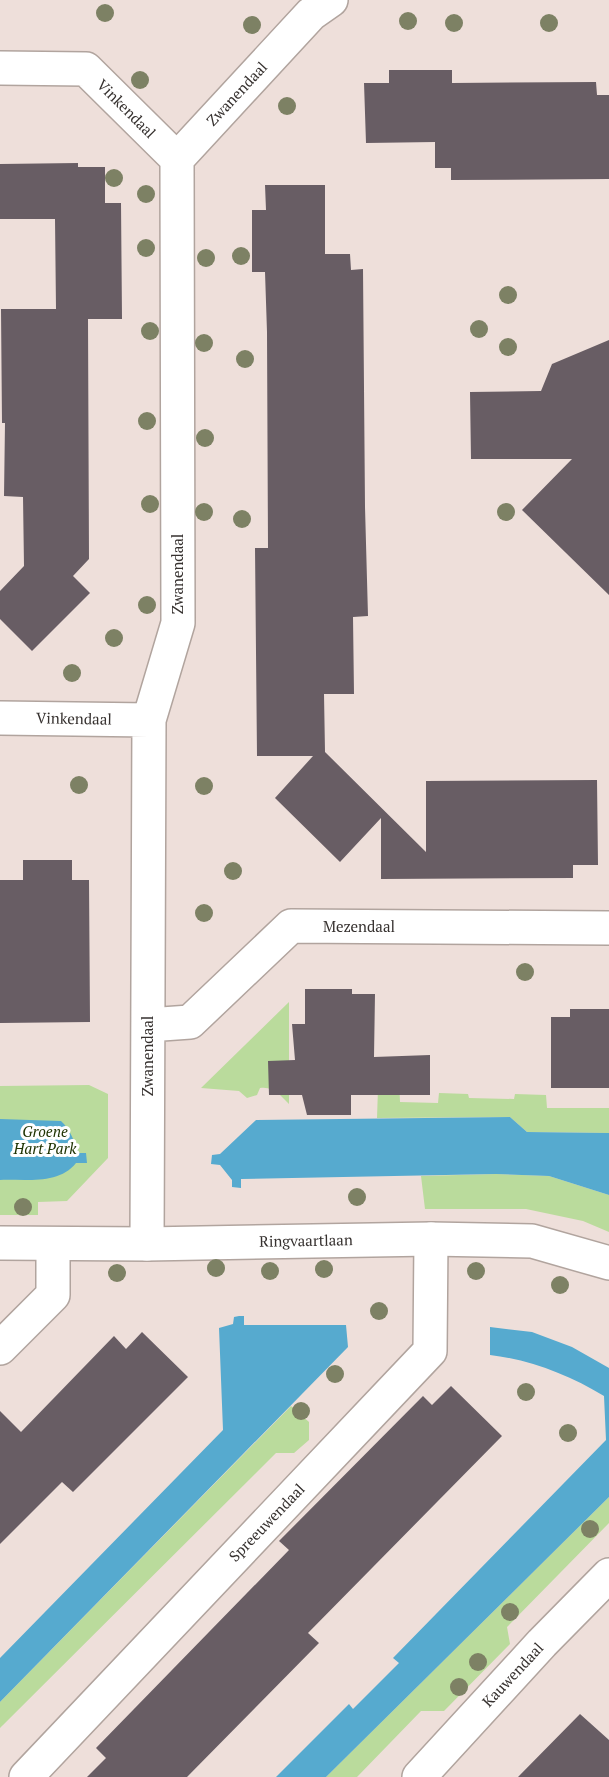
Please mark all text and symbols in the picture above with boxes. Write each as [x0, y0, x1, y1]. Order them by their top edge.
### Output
street label: Zwanendaal [201, 57, 271, 130]
street label: Vinkendaal [93, 74, 161, 142]
street label: Zwanendaal [167, 534, 187, 614]
street label: Vinkendaal [36, 707, 112, 729]
street label: Mezendaal [323, 916, 395, 936]
street label: Zwanendaal [137, 1016, 157, 1096]
park label: Groene Hart Park [13, 1121, 77, 1158]
street label: Ringvaartlaan [259, 1229, 353, 1251]
street label: Spreeuwendaal [224, 1479, 309, 1566]
street label: Kauwendaal [477, 1638, 547, 1711]

